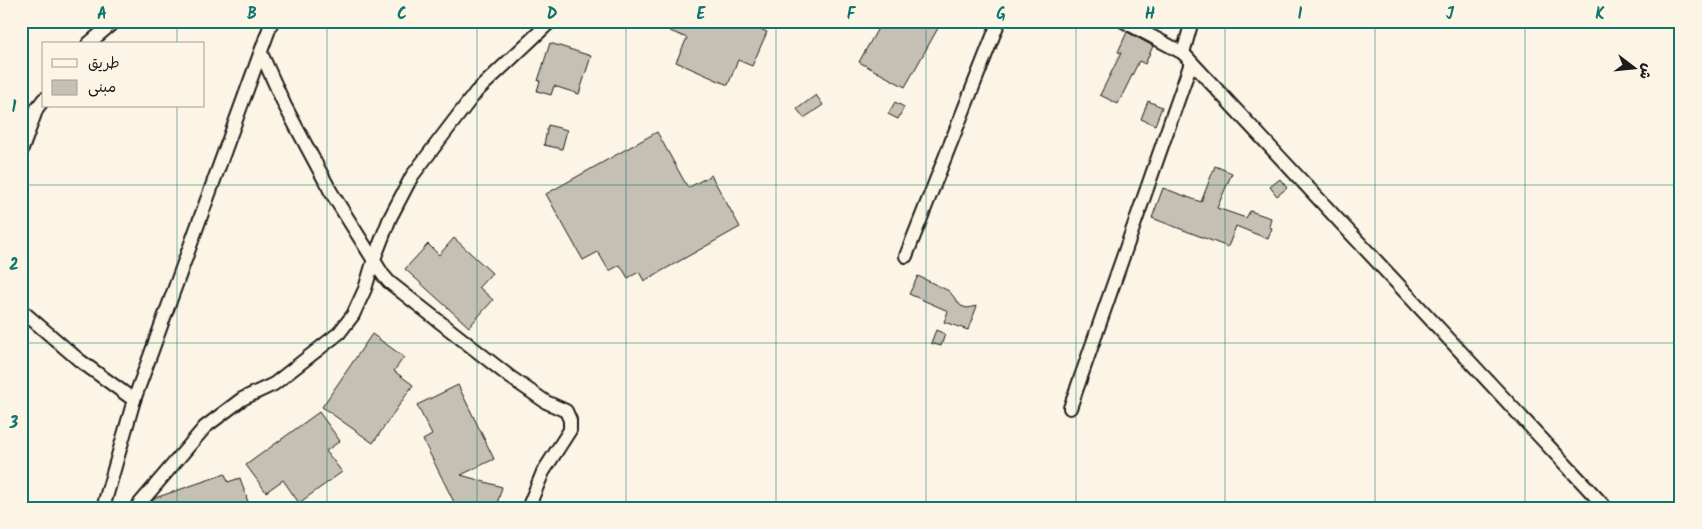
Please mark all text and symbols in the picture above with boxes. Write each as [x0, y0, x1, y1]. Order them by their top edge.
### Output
text: A [97, 2, 107, 27]
text: B [247, 2, 257, 27]
text: C [397, 2, 407, 27]
text: D [547, 2, 558, 27]
text: E [697, 2, 707, 27]
text: F [847, 2, 857, 27]
text: G [996, 2, 1006, 27]
text: H [1145, 2, 1155, 27]
text: I [1298, 2, 1303, 27]
text: J [1446, 2, 1455, 27]
text: K [1595, 2, 1605, 27]
legend [42, 42, 205, 108]
north arrow [1610, 42, 1660, 92]
text: طريق [88, 52, 120, 76]
text: ش [1633, 61, 1658, 82]
text: مبنى [88, 76, 116, 100]
text: 1 [12, 95, 17, 120]
text: 2 [9, 253, 19, 278]
text: 3 [9, 411, 19, 436]

